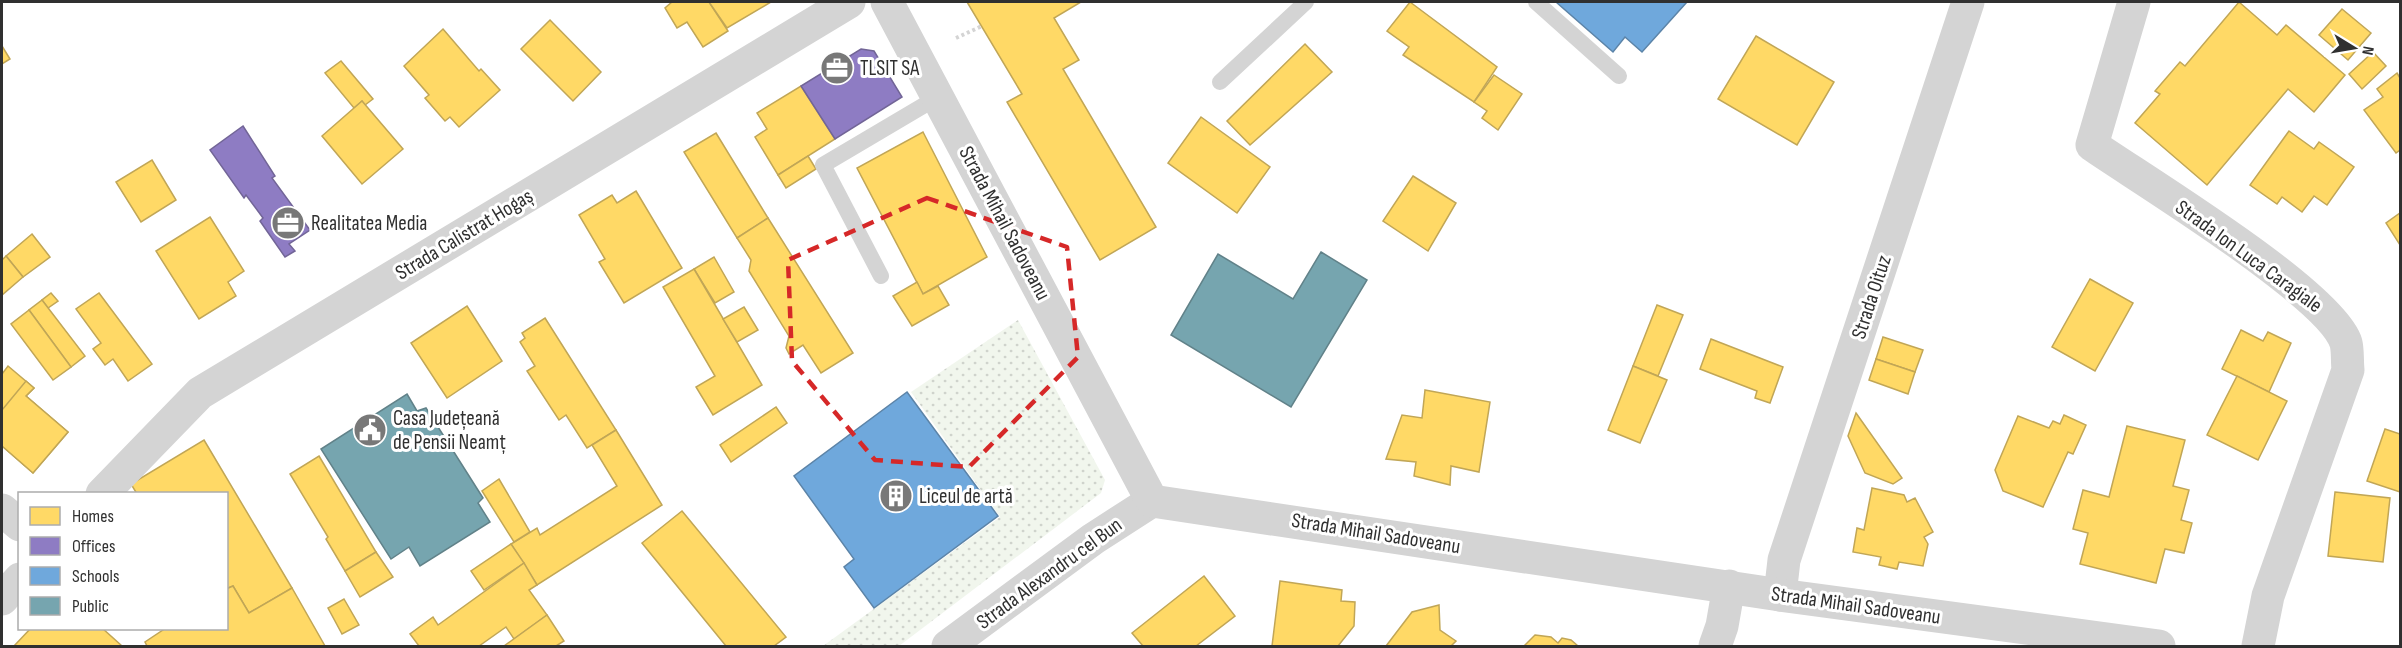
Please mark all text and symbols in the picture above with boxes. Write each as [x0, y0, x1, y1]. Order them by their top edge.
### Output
north arrow [2324, 18, 2384, 78]
text: N [2357, 45, 2377, 57]
office icon: TLSIT SA [819, 50, 855, 86]
place label: TLSIT SA [860, 56, 920, 81]
street label: Strada Mihail Sadoveanu [953, 142, 1056, 304]
street label: Strada Calistrat Hogaș [391, 184, 538, 285]
street label: Strada Ion Luca Caragiale [2171, 195, 2327, 318]
office icon: Realitatea Media [270, 205, 306, 241]
place label: Realitatea Media [311, 211, 427, 236]
street label: Strada Oituz [1846, 252, 1897, 342]
place label: Casa Județeană de Pensii Neamț [393, 406, 506, 455]
public building icon: Casa Județeană de Pensii Neamț [352, 412, 388, 448]
building icon: Liceul de artă [878, 478, 914, 514]
place label: Liceul de artă [919, 484, 1013, 509]
legend [18, 492, 228, 630]
text: Homes [72, 506, 114, 527]
street label: Strada Mihail Sadoveanu [1290, 508, 1462, 559]
street label: Strada Alexandru cel Bun [972, 512, 1127, 635]
text: Offices [72, 536, 115, 557]
text: Schools [72, 566, 119, 587]
street label: Strada Mihail Sadoveanu [1770, 581, 1942, 630]
text: Public [72, 596, 109, 617]

